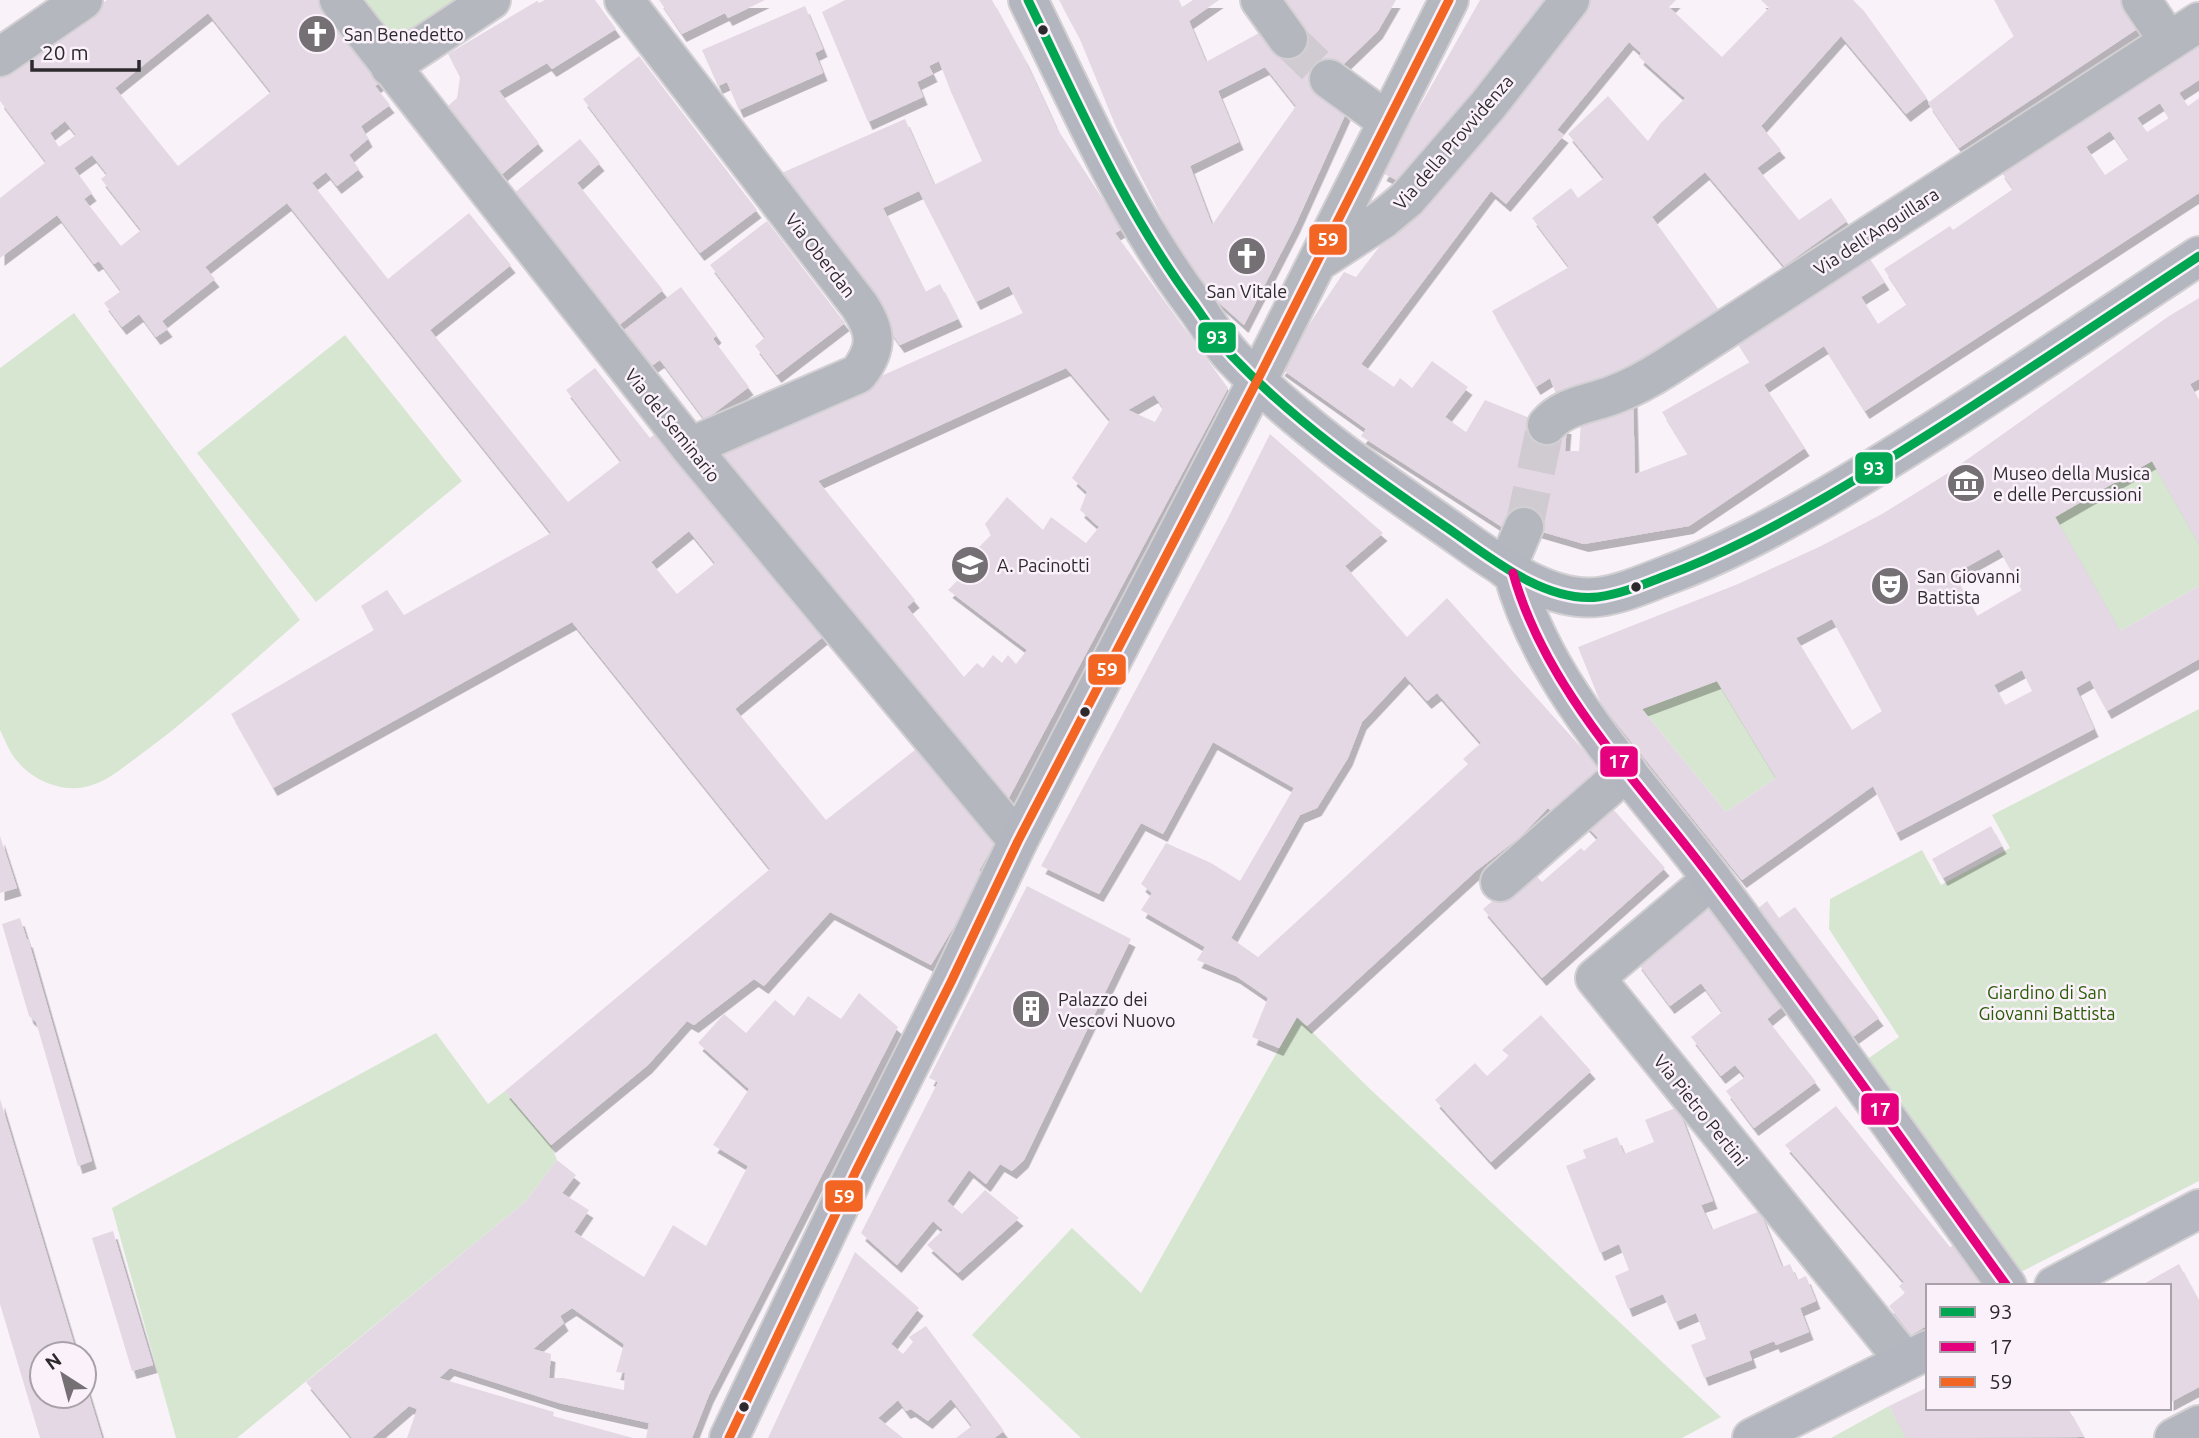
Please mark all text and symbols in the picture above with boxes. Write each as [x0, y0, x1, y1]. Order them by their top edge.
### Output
church icon: San Benedetto [296, 13, 338, 55]
unlabelled marker [1036, 23, 1050, 37]
place label: San Benedetto [344, 24, 464, 44]
scale bar [32, 28, 138, 72]
text: 20 m [42, 40, 89, 64]
street label: Via della Provvidenza [1389, 71, 1517, 213]
street label: Via dell'Anguillara [1810, 183, 1942, 279]
street label: Via Oberdan [782, 209, 860, 301]
line badge: 59 [1308, 223, 1348, 256]
text: 59 [1317, 228, 1339, 250]
church icon: San Vitale [1226, 235, 1268, 277]
place label: San Vitale [1207, 281, 1287, 301]
line badge: 93 [1197, 321, 1237, 354]
text: 93 [1206, 326, 1228, 348]
street label: Via del Seminario [621, 364, 725, 486]
line badge: 93 [1854, 451, 1894, 485]
text: 93 [1863, 457, 1885, 479]
museum icon: Museo della Musica e delle Percussioni [1945, 462, 1987, 504]
place label: Museo della Musica e delle Percussioni [1993, 463, 2150, 504]
school or university icon: A. Pacinotti [949, 544, 991, 586]
place label: A. Pacinotti [997, 555, 1090, 575]
theatre icon: San Giovanni Battista [1869, 565, 1911, 607]
place label: San Giovanni Battista [1917, 566, 2020, 607]
unlabelled marker [1629, 580, 1643, 594]
line badge: 59 [1087, 653, 1127, 686]
text: 59 [1096, 658, 1118, 680]
unlabelled marker [1078, 705, 1092, 719]
line badge: 17 [1599, 745, 1639, 778]
text: 17 [1608, 750, 1630, 772]
park label: Giardino di San Giovanni Battista [1978, 982, 2116, 1023]
building icon: Palazzo dei Vescovi Nuovo [1010, 988, 1052, 1030]
place label: Palazzo dei Vescovi Nuovo [1058, 989, 1176, 1030]
street label: Via Pietro Pertini [1650, 1051, 1752, 1169]
line badge: 17 [1860, 1092, 1900, 1126]
text: 17 [1869, 1098, 1891, 1120]
line badge: 59 [824, 1179, 864, 1213]
text: 59 [833, 1185, 855, 1207]
legend [1926, 1284, 2171, 1410]
text: 93 [1989, 1299, 2013, 1323]
text: 17 [1989, 1334, 2013, 1358]
north arrow [28, 1340, 98, 1410]
text: N [41, 1348, 65, 1374]
text: 59 [1989, 1369, 2013, 1393]
unlabelled marker [737, 1400, 751, 1414]

